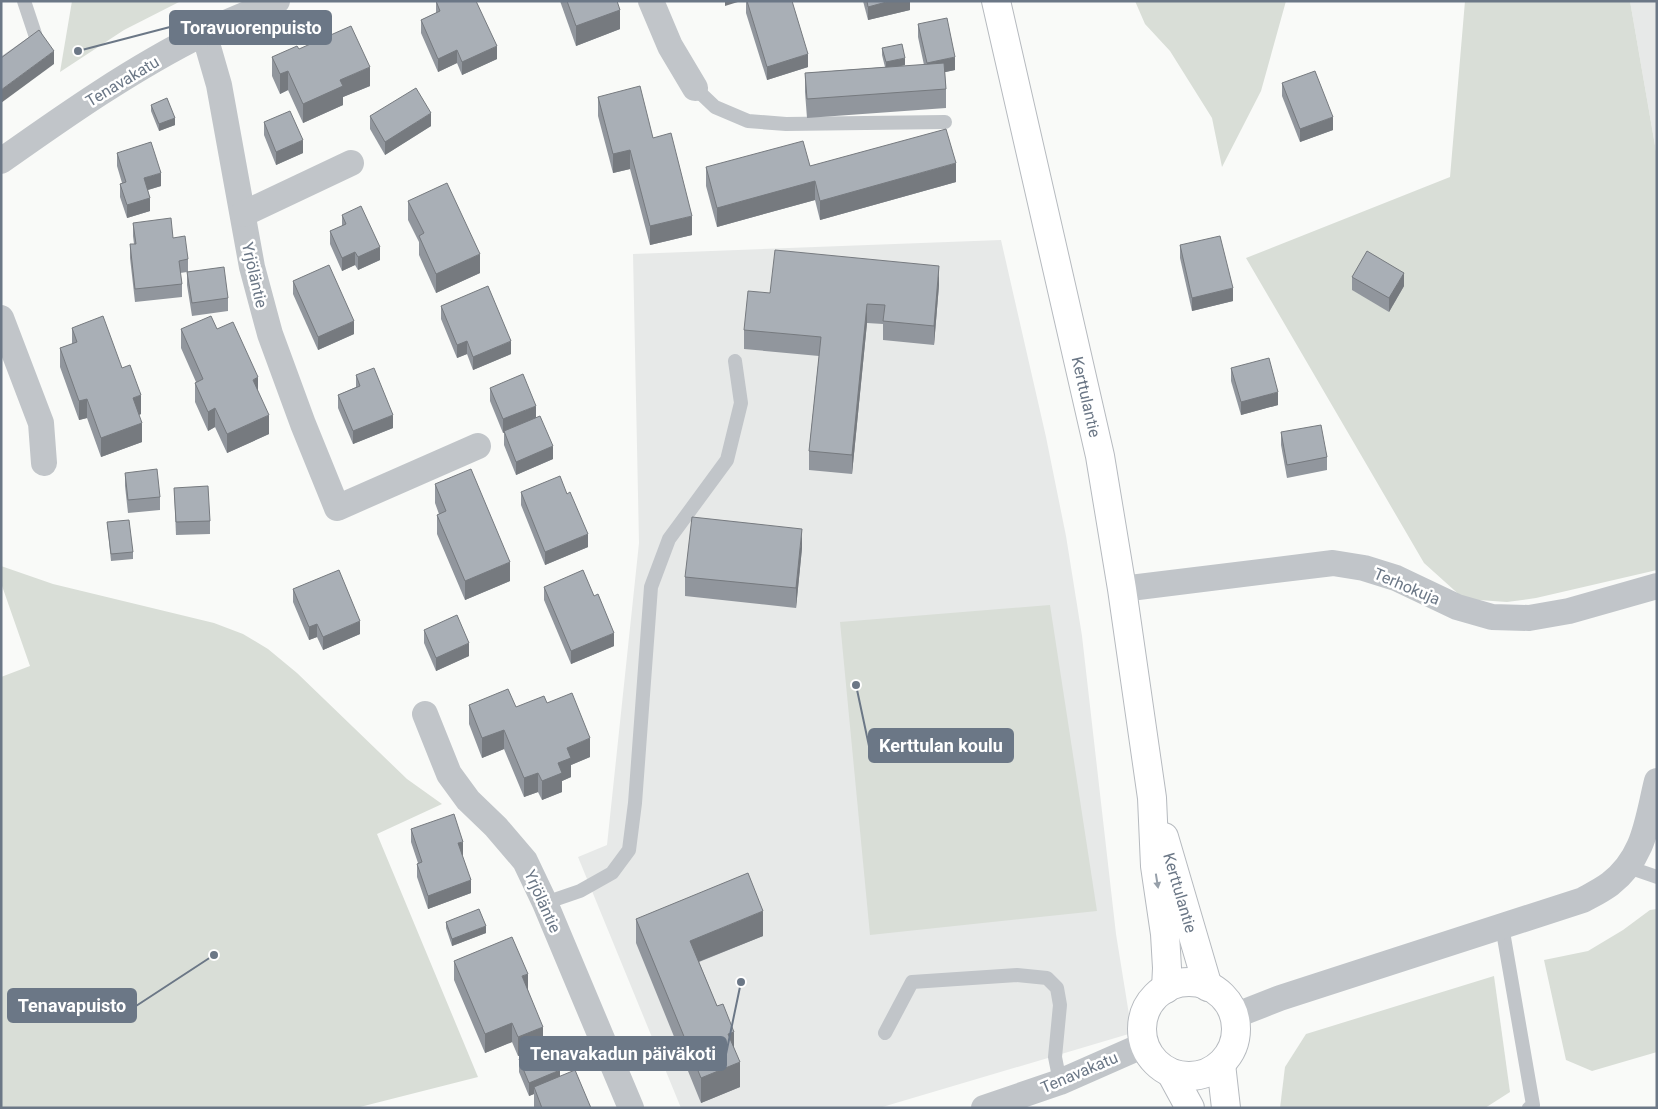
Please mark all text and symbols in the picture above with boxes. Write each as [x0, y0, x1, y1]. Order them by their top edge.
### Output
callout: Toravuorenpuisto [170, 11, 331, 44]
text: Toravuorenpuisto [180, 17, 322, 38]
street label: Tenavakatu [82, 52, 162, 111]
street label: Yrjöläntie [238, 240, 271, 310]
street label: Kerttulantie [1068, 355, 1104, 439]
street label: Terhokuja [1371, 564, 1443, 609]
callout: Kerttulan koulu [869, 729, 1013, 762]
text: Kerttulan koulu [879, 735, 1003, 756]
street label: Kerttulantie [1159, 851, 1201, 935]
street label: Yrjöläntie [520, 867, 565, 936]
one-way arrow [1153, 874, 1161, 890]
callout: Tenavapuisto [8, 989, 136, 1022]
text: Tenavapuisto [18, 995, 126, 1016]
callout: Tenavakadun päiväkoti [520, 1037, 726, 1070]
text: Tenavakadun päiväkoti [530, 1043, 716, 1064]
street label: Tenavakatu [1038, 1048, 1121, 1097]

